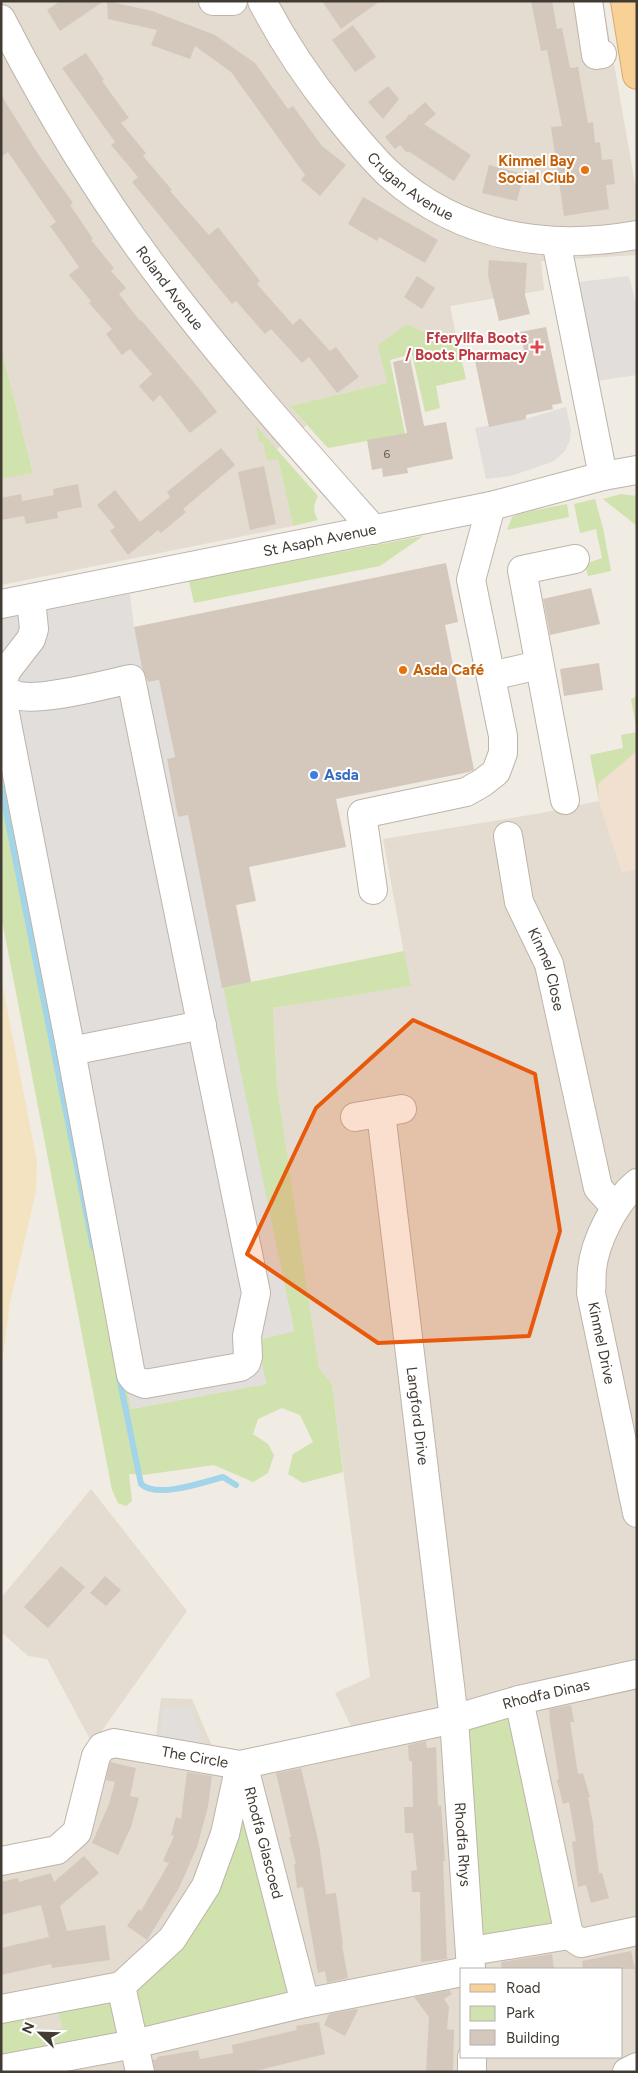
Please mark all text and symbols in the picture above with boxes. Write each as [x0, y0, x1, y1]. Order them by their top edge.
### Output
street label: Crugan Avenue [363, 148, 456, 224]
place label: Kinmel Bay Social Club [498, 152, 575, 187]
marker: Kinmel Bay Social Club [579, 164, 591, 176]
street label: Roland Avenue [132, 243, 207, 334]
place label: Fferyllfa Boots / Boots Pharmacy [405, 329, 527, 364]
marker: Fferyllfa Boots / Boots Pharmacy [531, 341, 543, 353]
house number: 6 [384, 447, 391, 461]
street label: St Asaph Avenue [261, 520, 378, 560]
place label: Asda Café [413, 661, 485, 679]
marker: Asda Café [397, 664, 409, 676]
place label: Asda [324, 766, 359, 784]
marker: Asda [308, 769, 320, 781]
street label: Kinmel Close [524, 925, 568, 1013]
street label: Kinmel Drive [584, 1300, 619, 1386]
street label: Langford Drive [403, 1365, 432, 1466]
street label: Rhodfa Dinas [500, 1676, 591, 1713]
street label: The Circle [160, 1742, 230, 1772]
street label: Rhodfa Glascoed [240, 1785, 287, 1901]
street label: Rhodfa Rhys [451, 1801, 474, 1887]
legend [460, 1968, 623, 2058]
text: Road [506, 1979, 541, 1997]
text: Park [506, 2004, 535, 2022]
north arrow [15, 2008, 65, 2058]
text: N [19, 2020, 38, 2036]
text: Building [506, 2029, 560, 2047]

